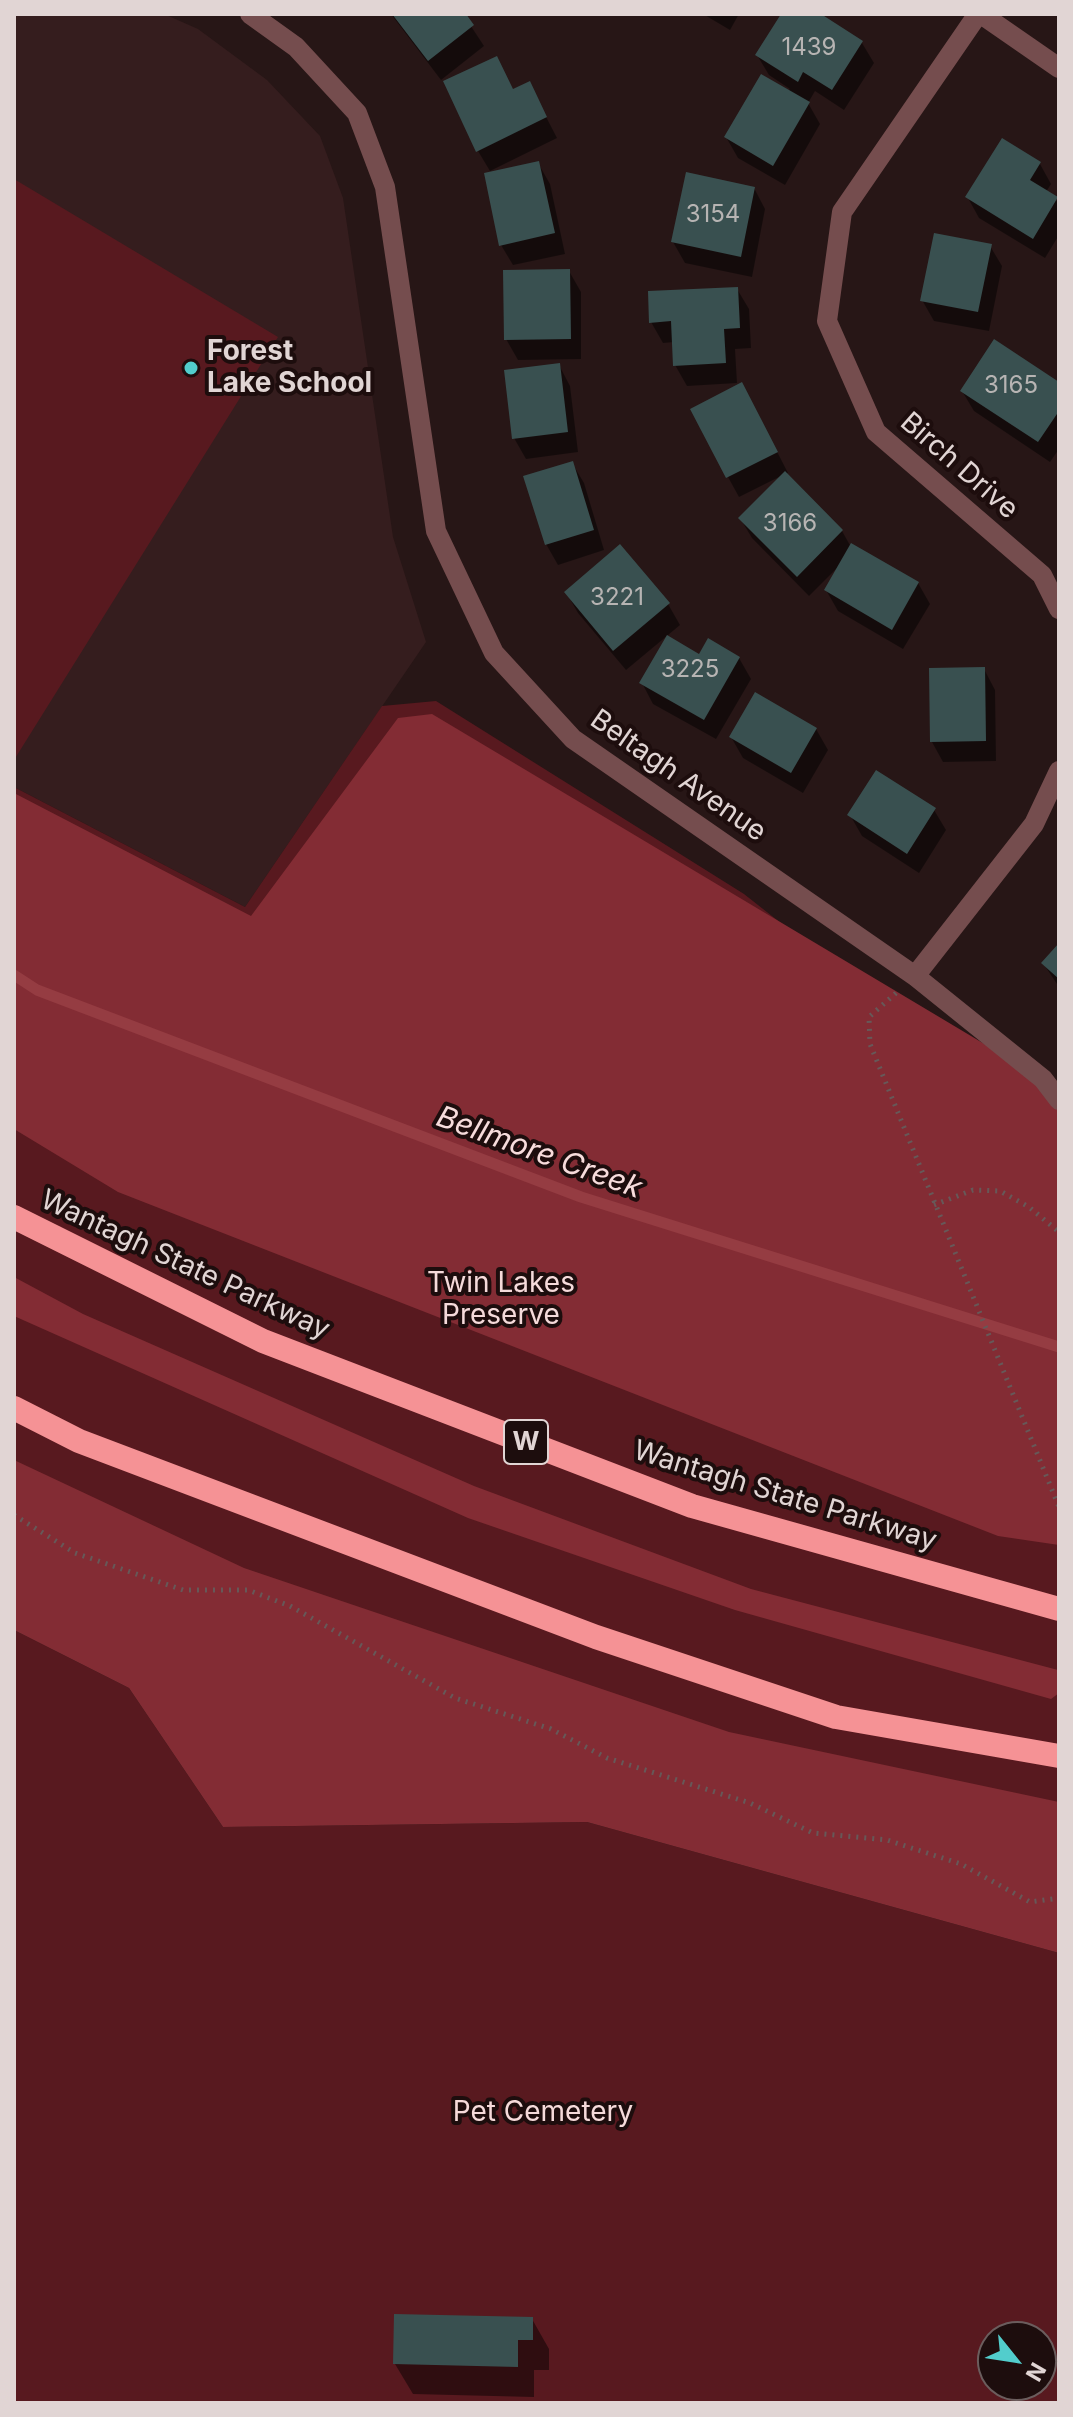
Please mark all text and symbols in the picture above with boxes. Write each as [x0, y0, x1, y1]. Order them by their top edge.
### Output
house number: 1439 [782, 34, 836, 62]
house number: 3154 [686, 201, 740, 229]
place label: Forest Lake School [207, 335, 372, 401]
marker: Forest Lake School [182, 359, 200, 377]
house number: 3165 [984, 372, 1038, 400]
street label: Birch Drive [893, 406, 1025, 526]
house number: 3166 [763, 510, 817, 538]
house number: 3221 [590, 584, 644, 612]
house number: 3225 [661, 656, 719, 684]
street label: Beltagh Avenue [584, 703, 772, 849]
water label: Bellmore Creek [431, 1099, 647, 1207]
street label: Wantagh State Parkway [35, 1183, 335, 1347]
park label: Twin Lakes Preserve [427, 1267, 575, 1333]
road number: W [504, 1420, 548, 1464]
street label: Wantagh State Parkway [629, 1434, 941, 1558]
park label: Pet Cemetery [453, 2096, 633, 2130]
north arrow [977, 2321, 1057, 2401]
text: N [1021, 2358, 1052, 2386]

